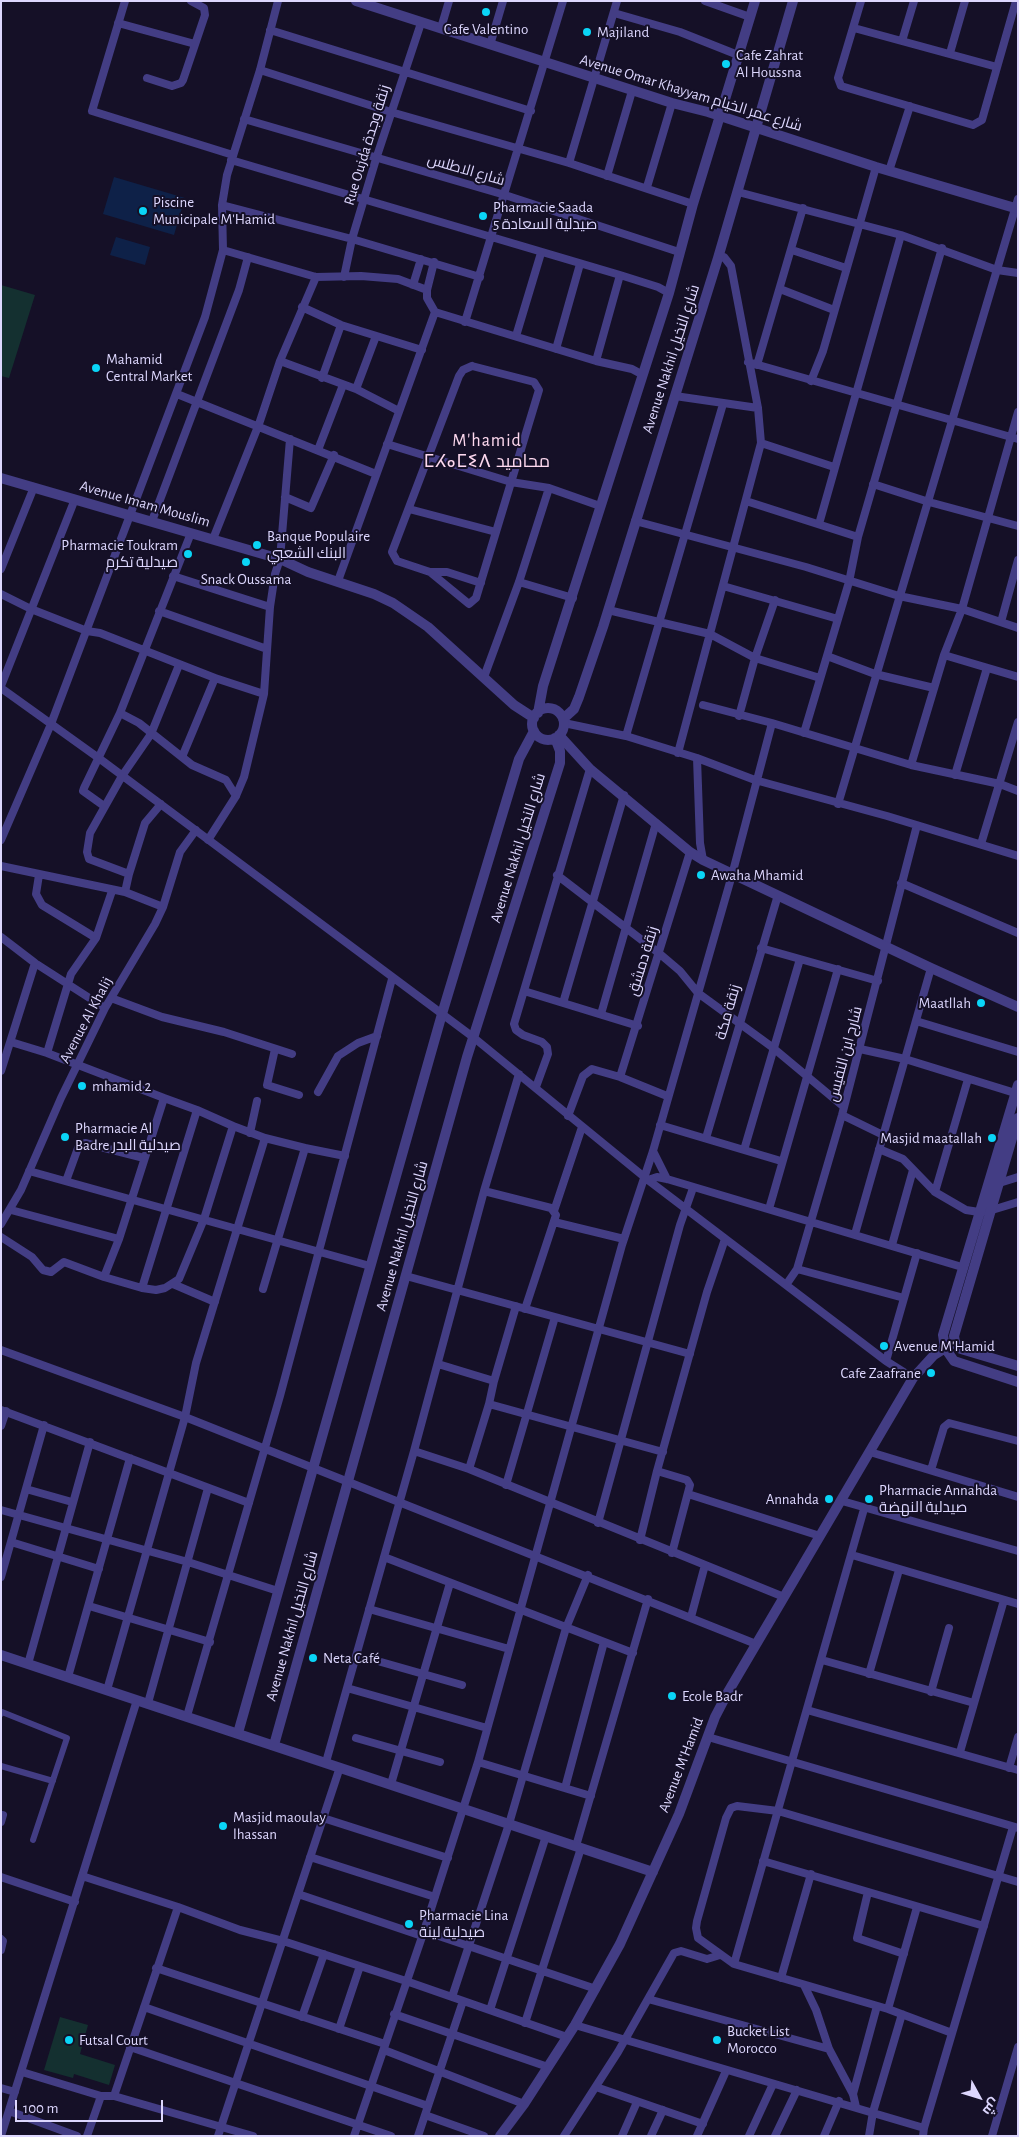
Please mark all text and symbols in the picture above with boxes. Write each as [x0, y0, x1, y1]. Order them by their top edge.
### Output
marker: Cafe Valentino [480, 6, 492, 18]
place label: Cafe Valentino [444, 20, 528, 38]
place label: Majiland [597, 23, 649, 41]
marker: Majiland [581, 26, 593, 38]
place label: Cafe Zahrat Al Houssna [736, 46, 803, 81]
street label: Avenue Omar Khayyam شارع عمر الخيام [578, 51, 804, 135]
marker: Cafe Zahrat Al Houssna [720, 58, 732, 70]
street label: Rue Oujda زنقة وجدة [340, 82, 394, 208]
street label: شارع الاطلس [425, 150, 507, 190]
place label: Piscine Municipale M'Hamid [153, 193, 275, 228]
place label: Pharmacie Saada 5 صيدلية السعادة [493, 198, 597, 233]
marker: Piscine Municipale M'Hamid [137, 205, 149, 217]
marker: Pharmacie Saada 5 صيدلية السعادة [477, 210, 489, 222]
street label: Avenue Nakhil شارع النخيل [638, 282, 704, 436]
place label: Mahamid Central Market [106, 350, 192, 385]
marker: Mahamid Central Market [90, 362, 102, 374]
district label: M'hamid ⵎⵃⴰⵎⵉⴷ محاميد [427, 430, 547, 472]
street label: Avenue Imam Mouslim [78, 477, 212, 531]
place label: Banque Populaire البنك الشعبي [267, 527, 370, 562]
place label: Pharmacie Toukram صيدلية تكرم [61, 536, 178, 571]
marker: Banque Populaire البنك الشعبي [251, 539, 263, 551]
marker: Pharmacie Toukram صيدلية تكرم [182, 548, 194, 560]
marker: Snack Oussama [240, 556, 252, 568]
place label: Snack Oussama [201, 570, 291, 588]
street label: Avenue Nakhil شارع النخيل [487, 771, 549, 925]
place label: Awaha Mhamid [711, 866, 803, 884]
marker: Awaha Mhamid [695, 869, 707, 881]
street label: زنقة دمشق [624, 924, 662, 998]
street label: Avenue Al Khalij [56, 974, 116, 1066]
street label: زنقة مكة [712, 982, 744, 1042]
place label: Maatllah [919, 994, 971, 1012]
marker: Maatllah [975, 997, 987, 1009]
street label: شارح ابن النفيس [824, 1004, 866, 1104]
place label: mhamid 2 [92, 1077, 151, 1095]
marker: mhamid 2 [76, 1080, 88, 1092]
place label: Pharmacie Al Badre صيدلية البدر [75, 1119, 181, 1154]
place label: Masjid maatallah [880, 1129, 982, 1147]
marker: Pharmacie Al Badre صيدلية البدر [59, 1131, 71, 1143]
marker: Masjid maatallah [986, 1132, 998, 1144]
street label: Avenue Nakhil شارع النخيل [372, 1159, 432, 1313]
place label: Avenue M'Hamid [894, 1337, 995, 1355]
marker: Avenue M'Hamid [878, 1340, 890, 1352]
place label: Cafe Zaafrane [840, 1364, 921, 1382]
marker: Cafe Zaafrane [925, 1367, 937, 1379]
place label: Pharmacie Annahda صيدلية النهضة [879, 1481, 997, 1516]
place label: Annahda [766, 1490, 819, 1508]
marker: Annahda [823, 1493, 835, 1505]
marker: Pharmacie Annahda صيدلية النهضة [863, 1493, 875, 1505]
street label: Avenue Nakhil شارع النخيل [262, 1549, 322, 1703]
place label: Neta Café [323, 1649, 380, 1667]
marker: Neta Café [307, 1652, 319, 1664]
place label: Ecole Badr [682, 1687, 743, 1705]
marker: Ecole Badr [666, 1690, 678, 1702]
street label: Avenue M'Hamid [655, 1715, 707, 1815]
place label: Masjid maoulay lhassan [233, 1808, 326, 1843]
marker: Masjid maoulay lhassan [217, 1820, 229, 1832]
place label: Pharmacie Lina صيدلية لينة [419, 1906, 508, 1941]
marker: Pharmacie Lina صيدلية لينة [403, 1918, 415, 1930]
place label: Bucket List Morocco [727, 2022, 789, 2057]
place label: Futsal Court [79, 2031, 148, 2049]
marker: Futsal Court [63, 2034, 75, 2046]
marker: Bucket List Morocco [711, 2034, 723, 2046]
north arrow [954, 2072, 1004, 2122]
scale bar [18, 2090, 165, 2122]
text: ش [980, 2095, 1002, 2118]
text: 100 m [23, 2101, 58, 2116]

